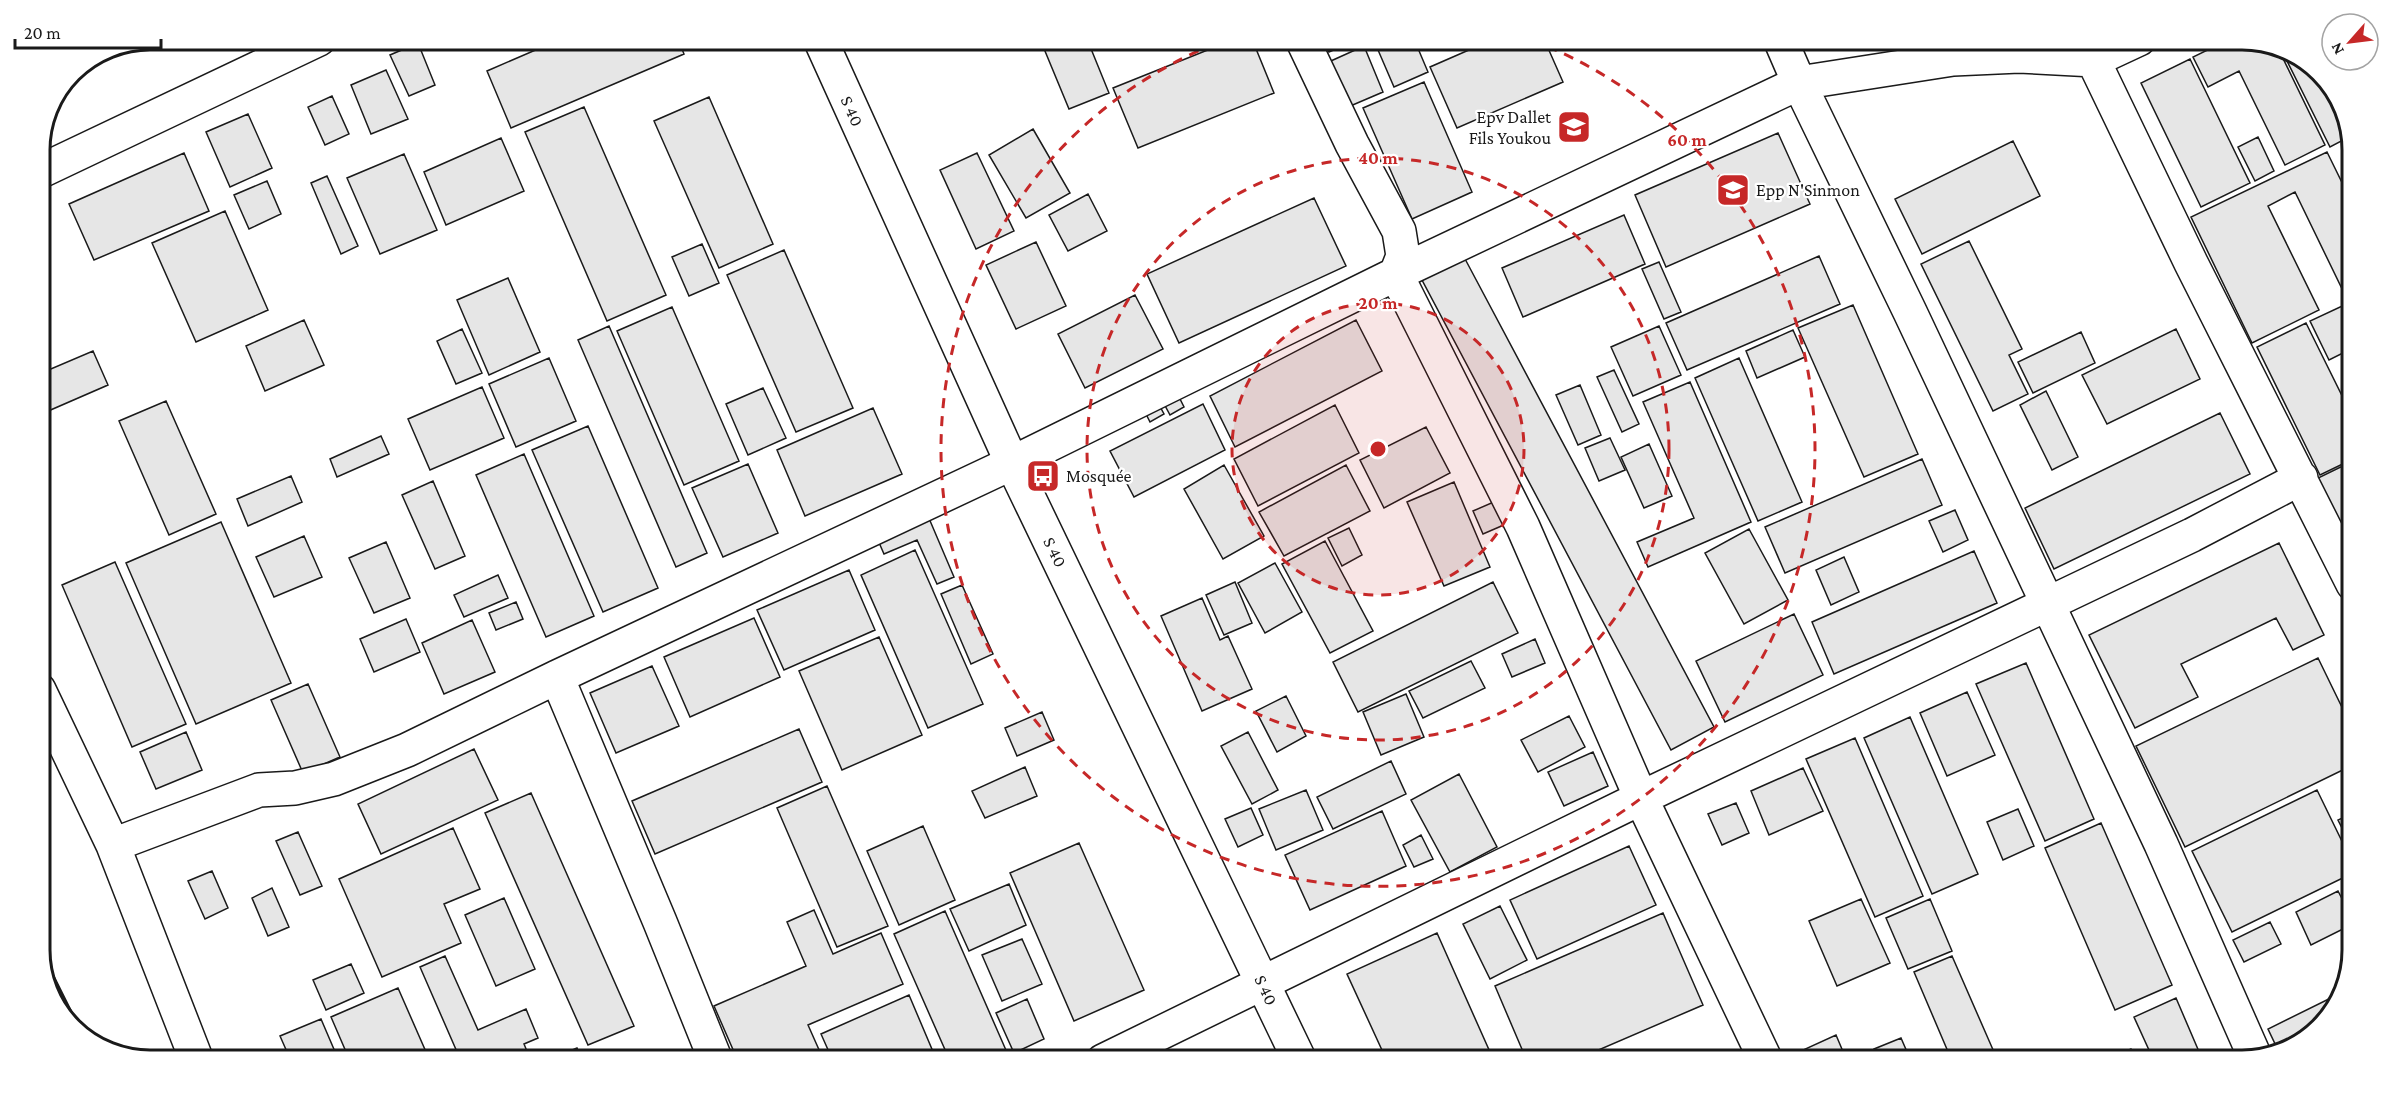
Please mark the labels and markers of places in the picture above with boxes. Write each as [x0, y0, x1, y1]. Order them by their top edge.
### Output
place label: Epv Dallet Fils Youkou [1469, 107, 1552, 148]
school or university icon: Epv Dallet Fils Youkou [1556, 109, 1592, 145]
school or university icon: Epp N'Sinmon [1715, 172, 1751, 208]
place label: Epp N'Sinmon [1756, 180, 1860, 200]
centre of rings [1368, 439, 1388, 459]
bus stop icon: Mosquée [1025, 458, 1061, 494]
place label: Mosquée [1066, 466, 1132, 486]

